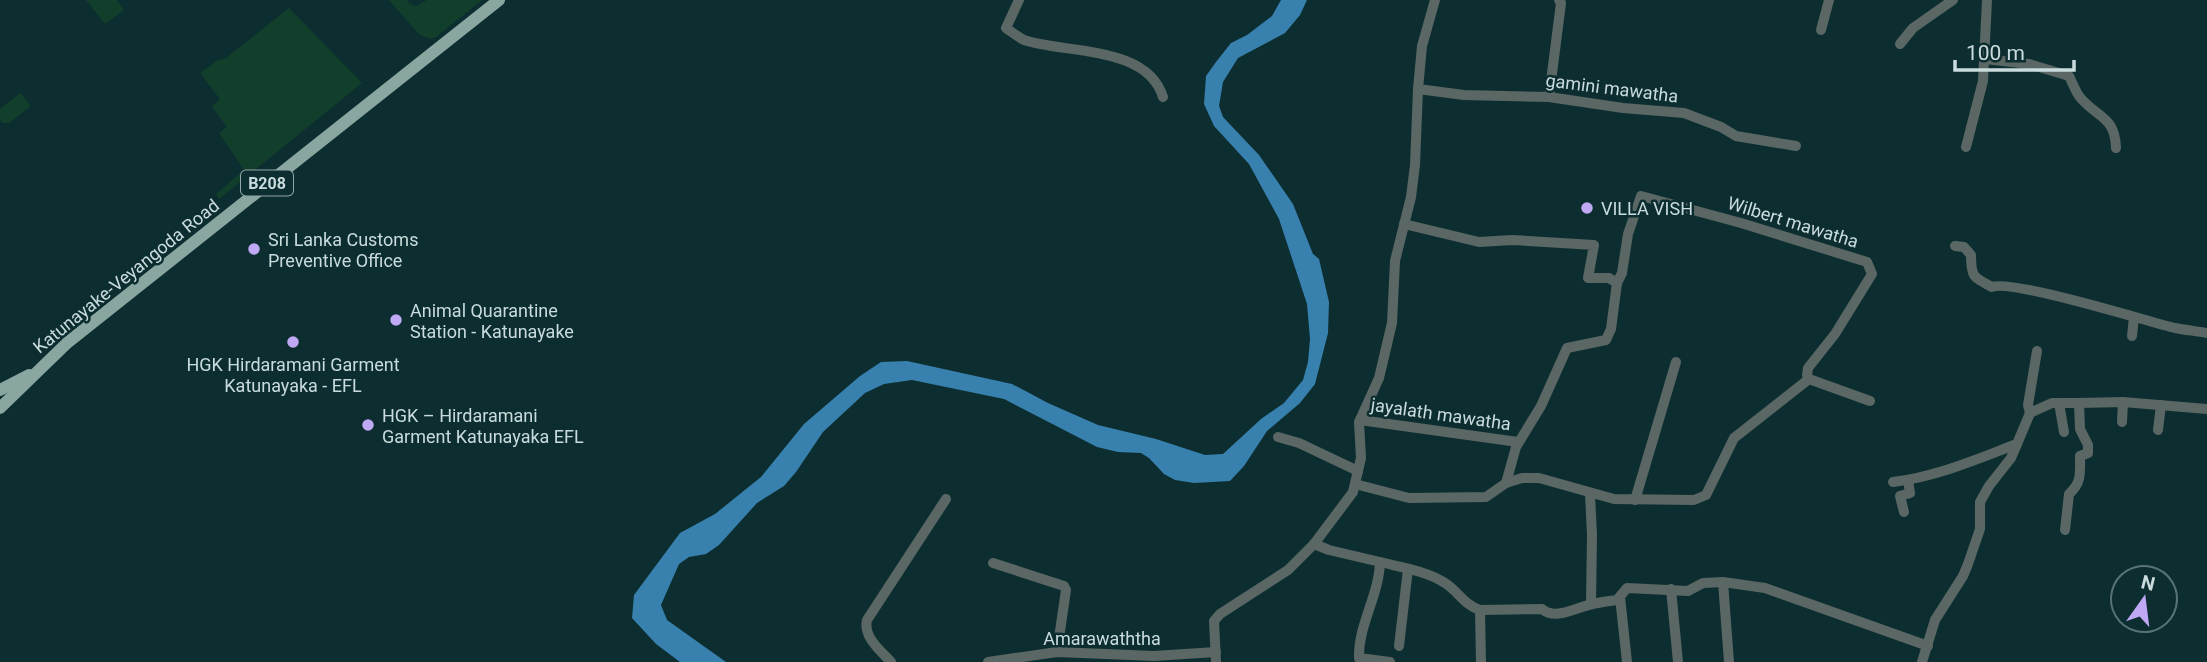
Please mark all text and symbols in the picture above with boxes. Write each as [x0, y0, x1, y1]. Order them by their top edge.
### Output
scale bar [1955, 28, 2074, 72]
text: 100 m [1966, 41, 2025, 65]
street label: gamini mawatha [1545, 69, 1679, 107]
road number: B208 [241, 170, 293, 196]
street label: Wilbert mawatha [1725, 192, 1861, 252]
street label: Katunayake-Veyangoda Road [29, 195, 223, 357]
place label: VILLA VISH [1601, 198, 1693, 219]
marker: VILLA VISH [1579, 200, 1595, 216]
place label: Sri Lanka Customs Preventive Office [268, 229, 418, 271]
marker: Sri Lanka Customs Preventive Office [246, 241, 262, 257]
place label: Animal Quarantine Station - Katunayake [410, 300, 574, 342]
marker: Animal Quarantine Station - Katunayake [388, 312, 404, 328]
marker: HGK Hirdaramani Garment Katunayaka - EFL [285, 334, 301, 350]
place label: HGK Hirdaramani Garment Katunayaka - EFL [186, 354, 400, 396]
street label: jayalath mawatha [1369, 394, 1512, 434]
place label: HGK – Hirdaramani Garment Katunayaka EFL [382, 405, 584, 447]
marker: HGK – Hirdaramani Garment Katunayaka EFL [360, 417, 376, 433]
north arrow [2109, 564, 2179, 634]
text: N [2139, 570, 2157, 596]
street label: Amarawaththa [1043, 628, 1161, 649]

